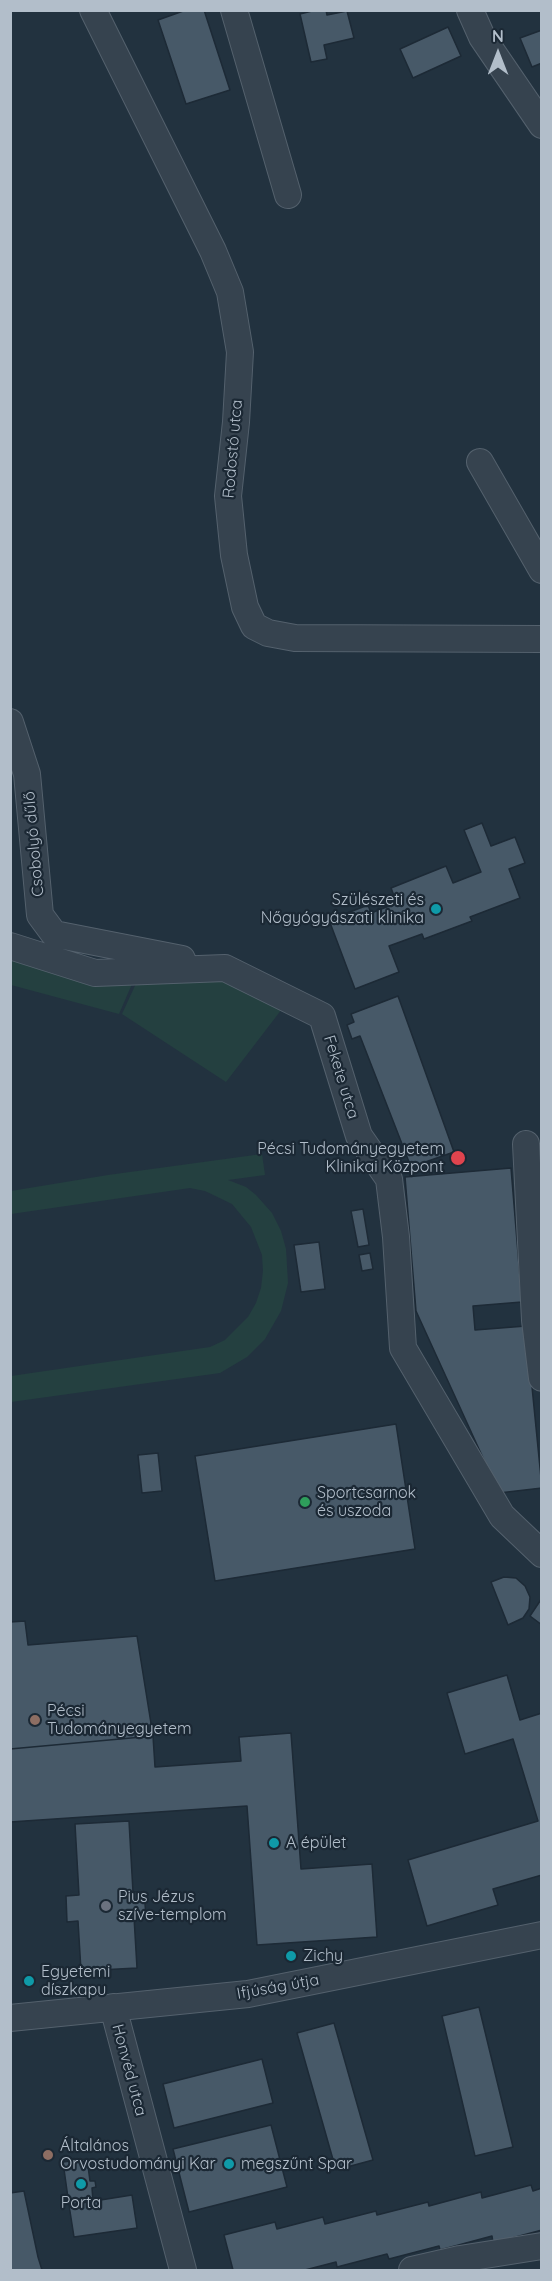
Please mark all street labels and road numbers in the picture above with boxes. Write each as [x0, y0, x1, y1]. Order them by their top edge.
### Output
street label: Rodostó utca [219, 399, 247, 499]
street label: Csobolyó dűlő [20, 790, 48, 898]
street label: Fekete utca [319, 1033, 363, 1121]
street label: Ifjúság útja [235, 1970, 321, 2004]
street label: Honvéd utca [108, 2022, 150, 2118]

